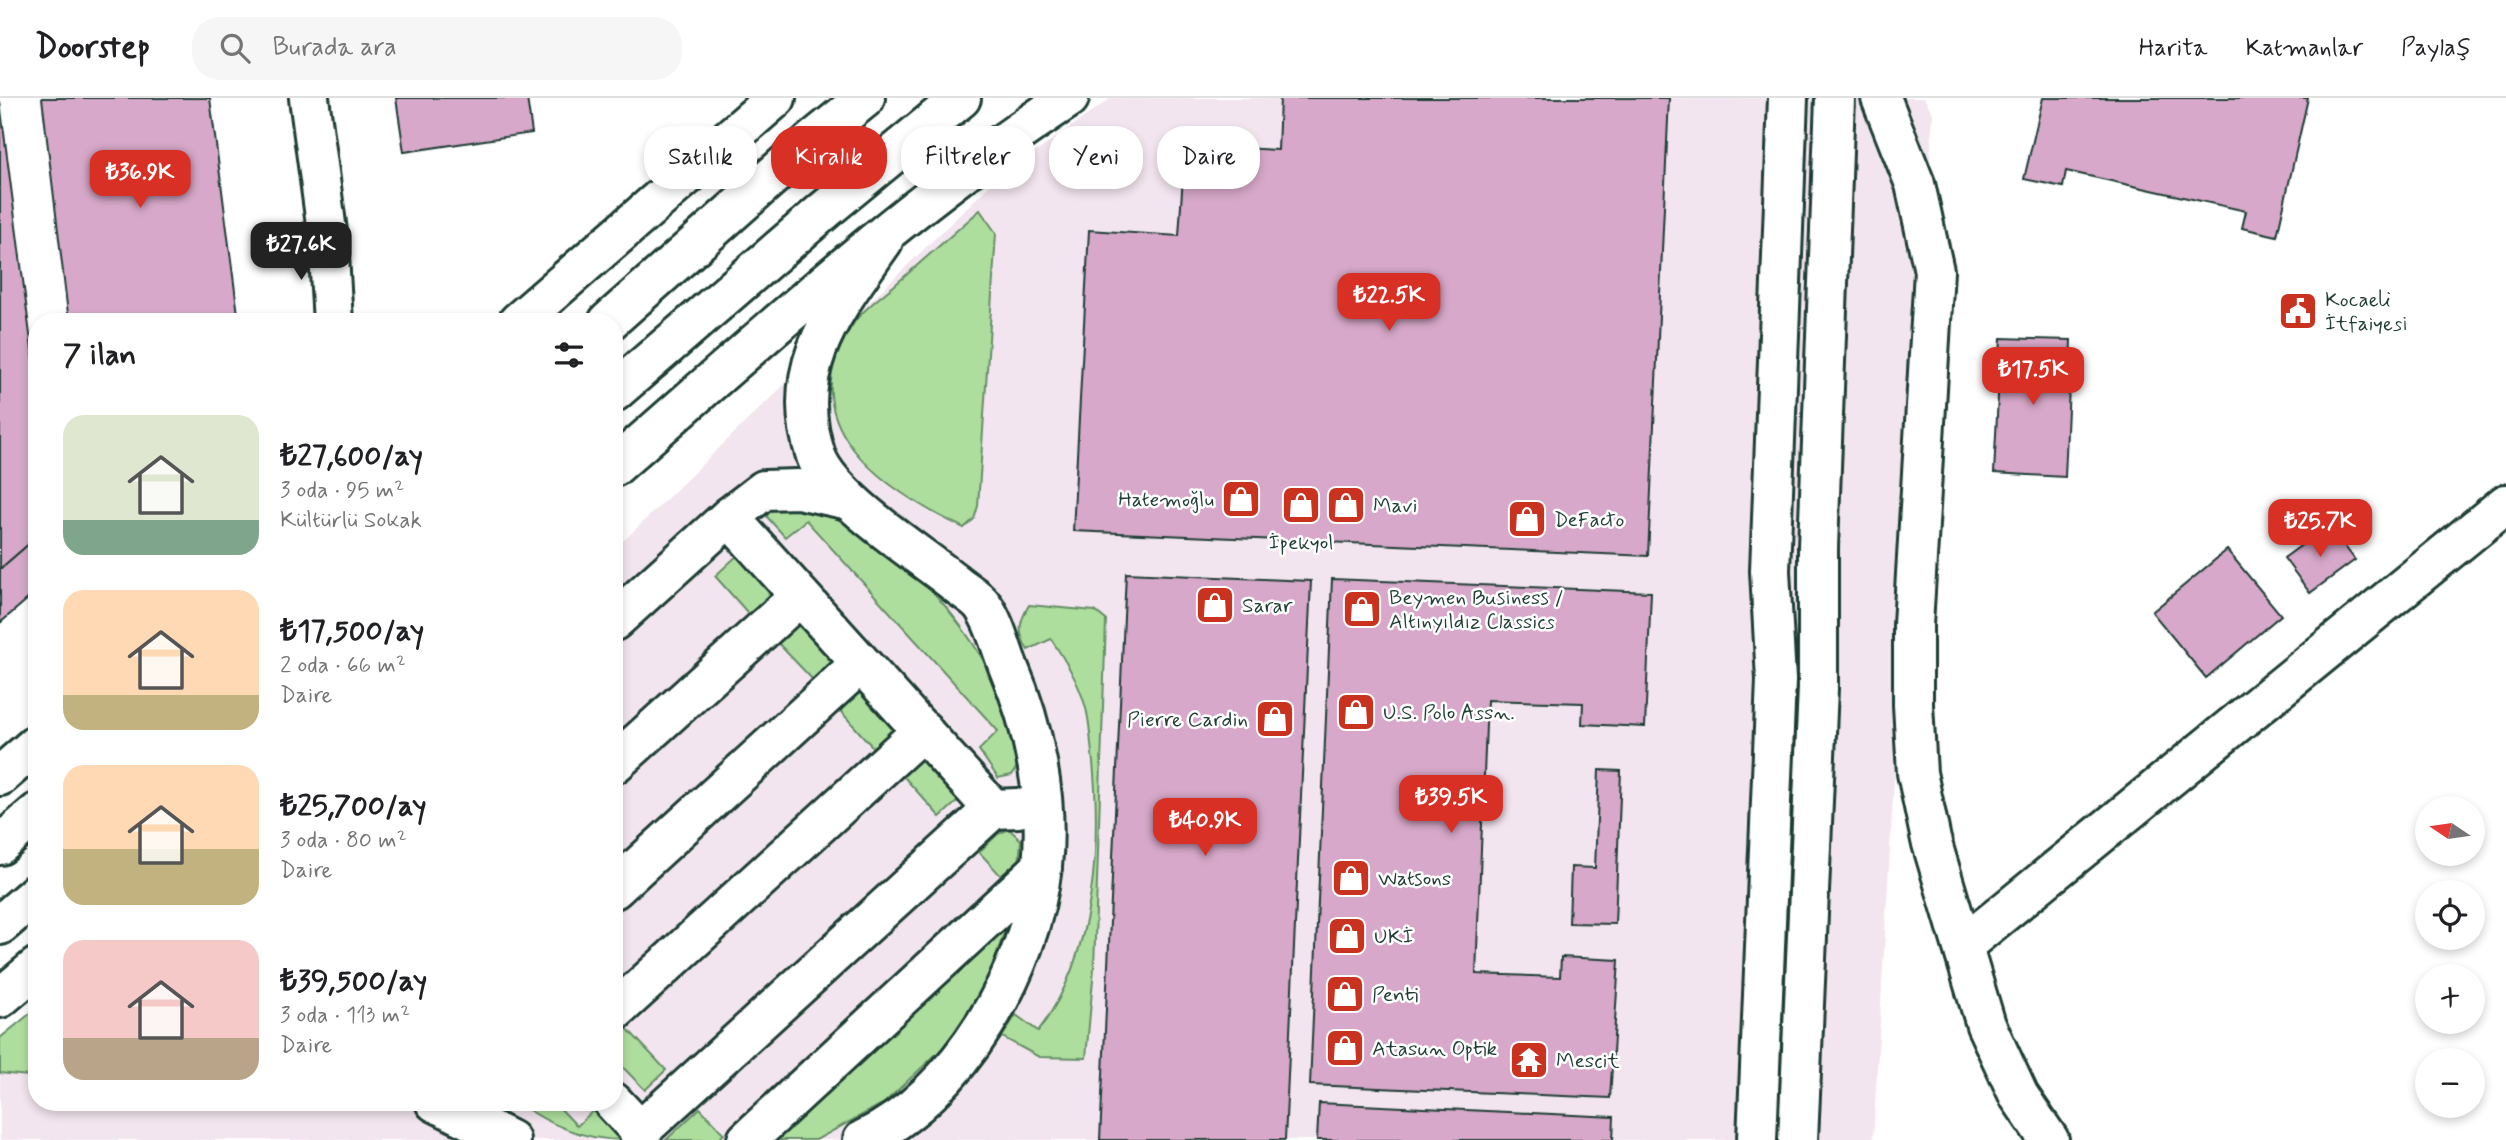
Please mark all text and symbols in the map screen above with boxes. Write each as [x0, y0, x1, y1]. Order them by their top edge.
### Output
search box [192, 17, 682, 80]
text: Doorstep [35, 26, 150, 70]
icon: search [216, 29, 254, 67]
text: Burada ara [272, 31, 397, 65]
text: Harita [2139, 33, 2207, 64]
text: Katmanlar [2245, 33, 2363, 64]
text: Paylaş [2401, 33, 2471, 64]
chip: Satılık [644, 126, 757, 189]
chip: Kiralık [771, 126, 887, 189]
chip: Filtreler [901, 126, 1035, 189]
chip: Yeni [1049, 126, 1143, 189]
chip: Daire [1157, 126, 1260, 189]
pin: ₺36.9K [83, 150, 197, 210]
text: ₺36.9K [106, 158, 174, 188]
pin: ₺27.6K [244, 222, 358, 282]
text: ₺27.6K [267, 230, 335, 260]
pin: ₺22.5K [1332, 274, 1446, 333]
text: ₺22.5K [1353, 281, 1425, 311]
place label: Kocaeli İtfaiyesi [2325, 286, 2408, 338]
public building icon: Kocaeli İtfaiyesi [2277, 290, 2319, 332]
text: 7 ilan [63, 336, 136, 375]
icon: filters [550, 336, 588, 374]
pin: ₺17.5K [1976, 348, 2090, 407]
text: ₺17.5K [1998, 355, 2068, 385]
text: ₺27,600/ay [280, 437, 423, 476]
icon: home [119, 443, 203, 527]
text: 3 oda · 95 m² [280, 476, 404, 506]
shop icon: Hatemoğlu [1220, 478, 1262, 520]
shop icon: İpekyol [1280, 484, 1322, 526]
shop icon: Mavi [1325, 484, 1367, 526]
place label: Hatemoğlu [1118, 486, 1214, 514]
place label: Mavi [1373, 492, 1417, 520]
shop icon: DeFacto [1506, 498, 1548, 540]
pin: ₺25.7K [2263, 500, 2377, 559]
text: Kültürlü Sokak [280, 506, 422, 536]
place label: DeFacto [1554, 506, 1625, 534]
text: ₺25.7K [2284, 507, 2356, 537]
place label: İpekyol [1268, 529, 1334, 557]
shop icon: Sarar [1194, 584, 1236, 626]
place label: Beymen Business / Altınyıldız Classics [1389, 584, 1564, 636]
shop icon: Beymen Business / Altınyıldız Classics [1341, 588, 1383, 630]
place label: Sarar [1242, 592, 1293, 620]
text: ₺17,500/ay [280, 612, 424, 651]
icon: home [119, 618, 203, 702]
text: 2 oda · 66 m² [280, 651, 406, 681]
text: Daire [280, 681, 332, 711]
shop icon: U.S. Polo Assn. [1335, 691, 1377, 733]
shop icon: Pierre Cardin [1254, 698, 1296, 740]
place label: U.S. Polo Assn. [1383, 699, 1515, 727]
place label: Pierre Cardin [1127, 706, 1248, 734]
pin: ₺39.5K [1394, 776, 1508, 835]
text: ₺39.5K [1415, 783, 1487, 813]
text: ₺25,700/ay [280, 787, 427, 826]
icon: home [119, 793, 203, 877]
north arrow [2415, 796, 2485, 866]
map controls [2415, 796, 2485, 1118]
pin: ₺40.9K [1148, 798, 1262, 858]
text: ₺40.9K [1169, 806, 1241, 836]
text: 3 oda · 80 m² [280, 826, 407, 856]
text: Daire [280, 856, 332, 886]
shop icon: Watsons [1330, 857, 1372, 899]
place label: Watsons [1378, 865, 1451, 893]
button: locate [2415, 880, 2485, 950]
shop icon: UKİ [1326, 915, 1368, 957]
place label: UKİ [1374, 923, 1414, 951]
text: ₺39,500/ay [280, 962, 427, 1001]
button: + [2415, 964, 2485, 1034]
icon: home [119, 968, 203, 1052]
shop icon: Penti [1324, 973, 1366, 1015]
place label: Penti [1372, 981, 1418, 1009]
text: 3 oda · 113 m² [280, 1001, 410, 1031]
shop icon: Atasun Optik [1324, 1027, 1366, 1069]
text: Daire [280, 1031, 332, 1061]
place label: Atasun Optik [1372, 1035, 1498, 1063]
temple icon: Mescit [1508, 1039, 1550, 1081]
place label: Mescit [1556, 1047, 1620, 1075]
button: − [2415, 1048, 2485, 1118]

